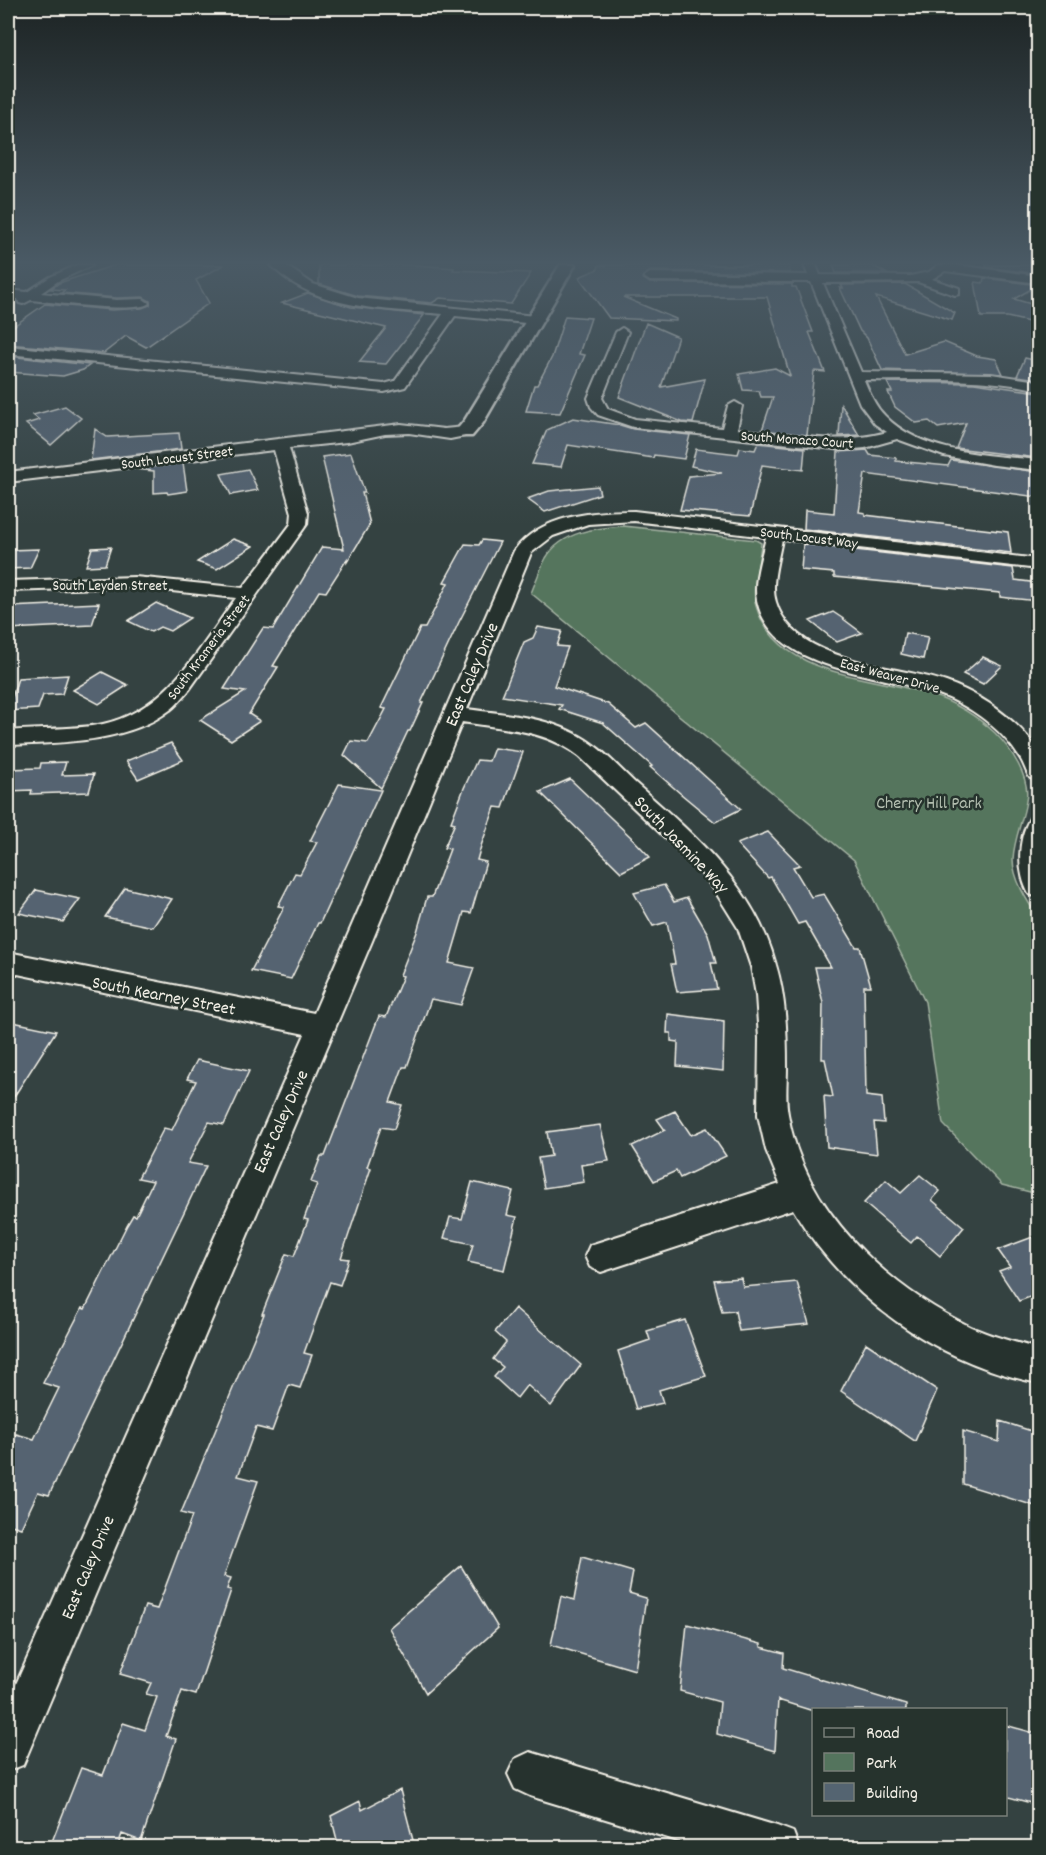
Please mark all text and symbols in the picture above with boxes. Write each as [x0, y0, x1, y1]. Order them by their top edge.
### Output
street label: South Monaco Court [740, 426, 854, 456]
street label: South Locust Street [120, 441, 235, 477]
street label: South Locust Way [759, 522, 860, 556]
street label: South Leyden Street [53, 576, 168, 598]
street label: South Krameria Street [163, 590, 257, 706]
street label: East Caley Drive [440, 619, 506, 731]
street label: East Weaver Drive [837, 653, 942, 701]
street label: South Jasmine Way [627, 791, 734, 901]
park label: Cherry Hill Park [876, 792, 982, 817]
street label: South Kearney Street [90, 971, 238, 1024]
street label: East Caley Drive [248, 1066, 316, 1178]
street label: East Caley Drive [56, 1512, 122, 1624]
legend [812, 1708, 1007, 1816]
text: Road [866, 1722, 900, 1747]
text: Park [866, 1752, 897, 1777]
text: Building [866, 1782, 918, 1807]

